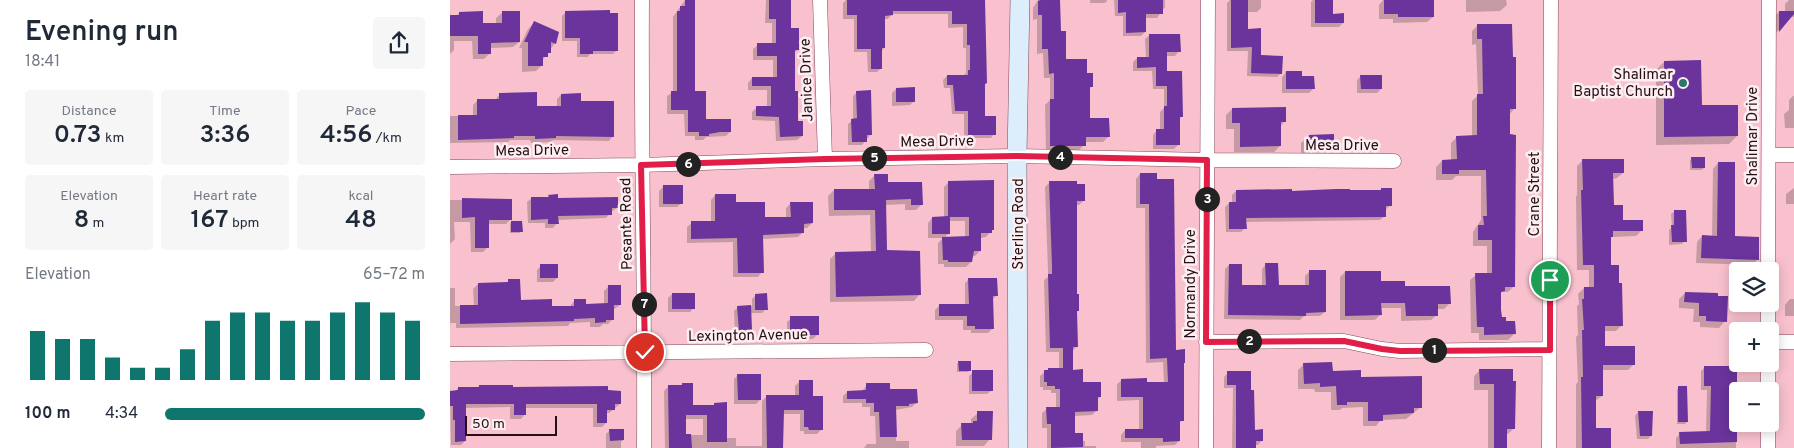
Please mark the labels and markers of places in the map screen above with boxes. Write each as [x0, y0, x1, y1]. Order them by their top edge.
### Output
place label: Shalimar Baptist Church [1573, 66, 1673, 102]
marker: Shalimar Baptist Church [1677, 77, 1689, 89]
pin: 4 [1048, 144, 1072, 170]
pin: 5 [862, 146, 886, 170]
pin: 6 [676, 152, 700, 176]
pin: 3 [1194, 186, 1220, 212]
pin [1529, 259, 1571, 301]
pin: 7 [632, 292, 656, 316]
pin: 2 [1236, 328, 1262, 354]
pin [624, 331, 666, 373]
pin: 1 [1422, 338, 1446, 362]

